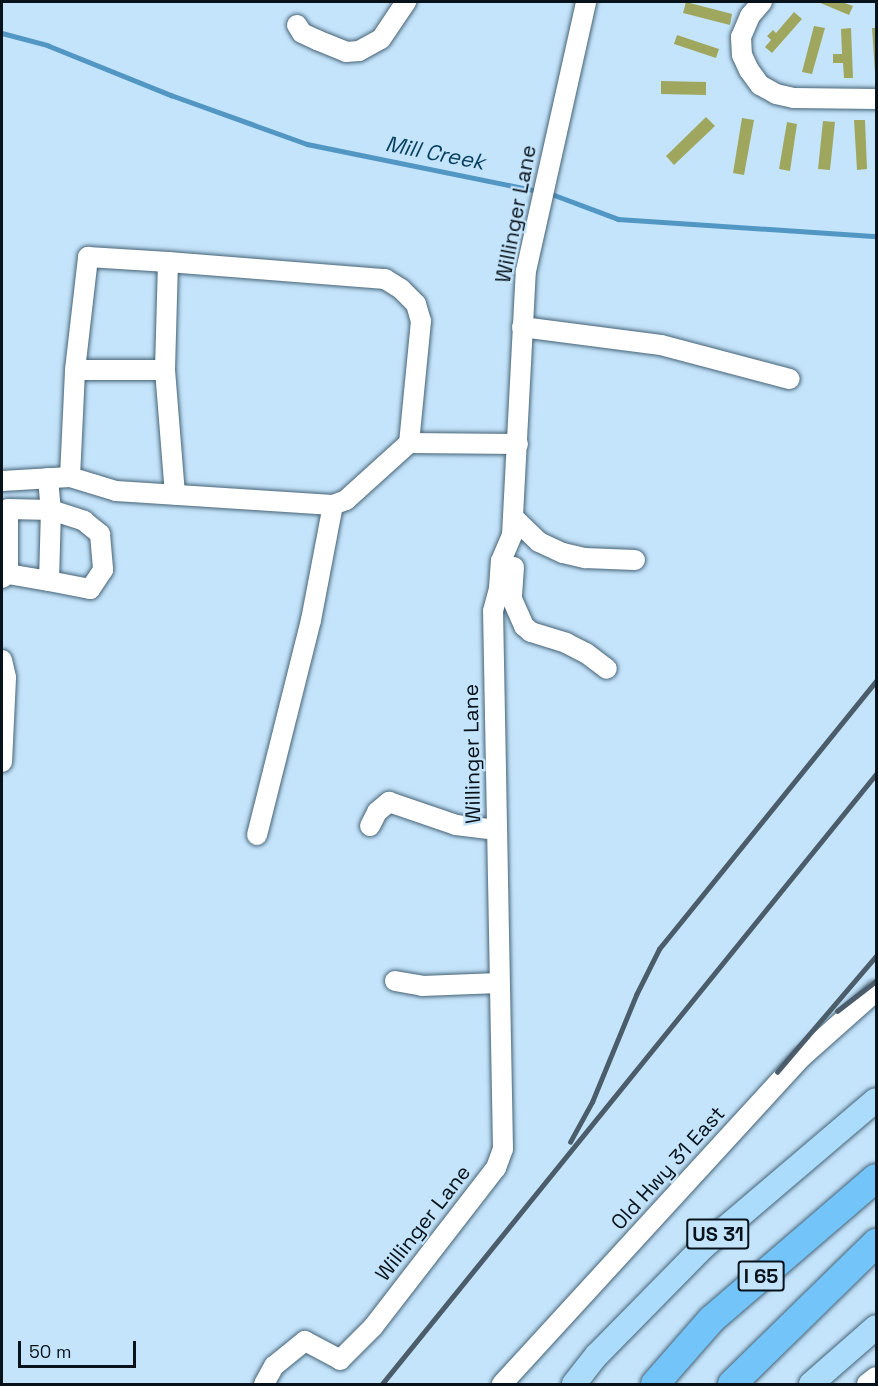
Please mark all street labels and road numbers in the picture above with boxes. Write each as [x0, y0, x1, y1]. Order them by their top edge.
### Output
street label: Willinger Lane [490, 143, 542, 285]
street label: Willinger Lane [458, 684, 486, 824]
street label: Old Hwy 31 East [606, 1101, 730, 1235]
street label: Willinger Lane [370, 1160, 476, 1286]
road number: US 31 [685, 1217, 751, 1251]
road number: I 65 [737, 1259, 785, 1293]

